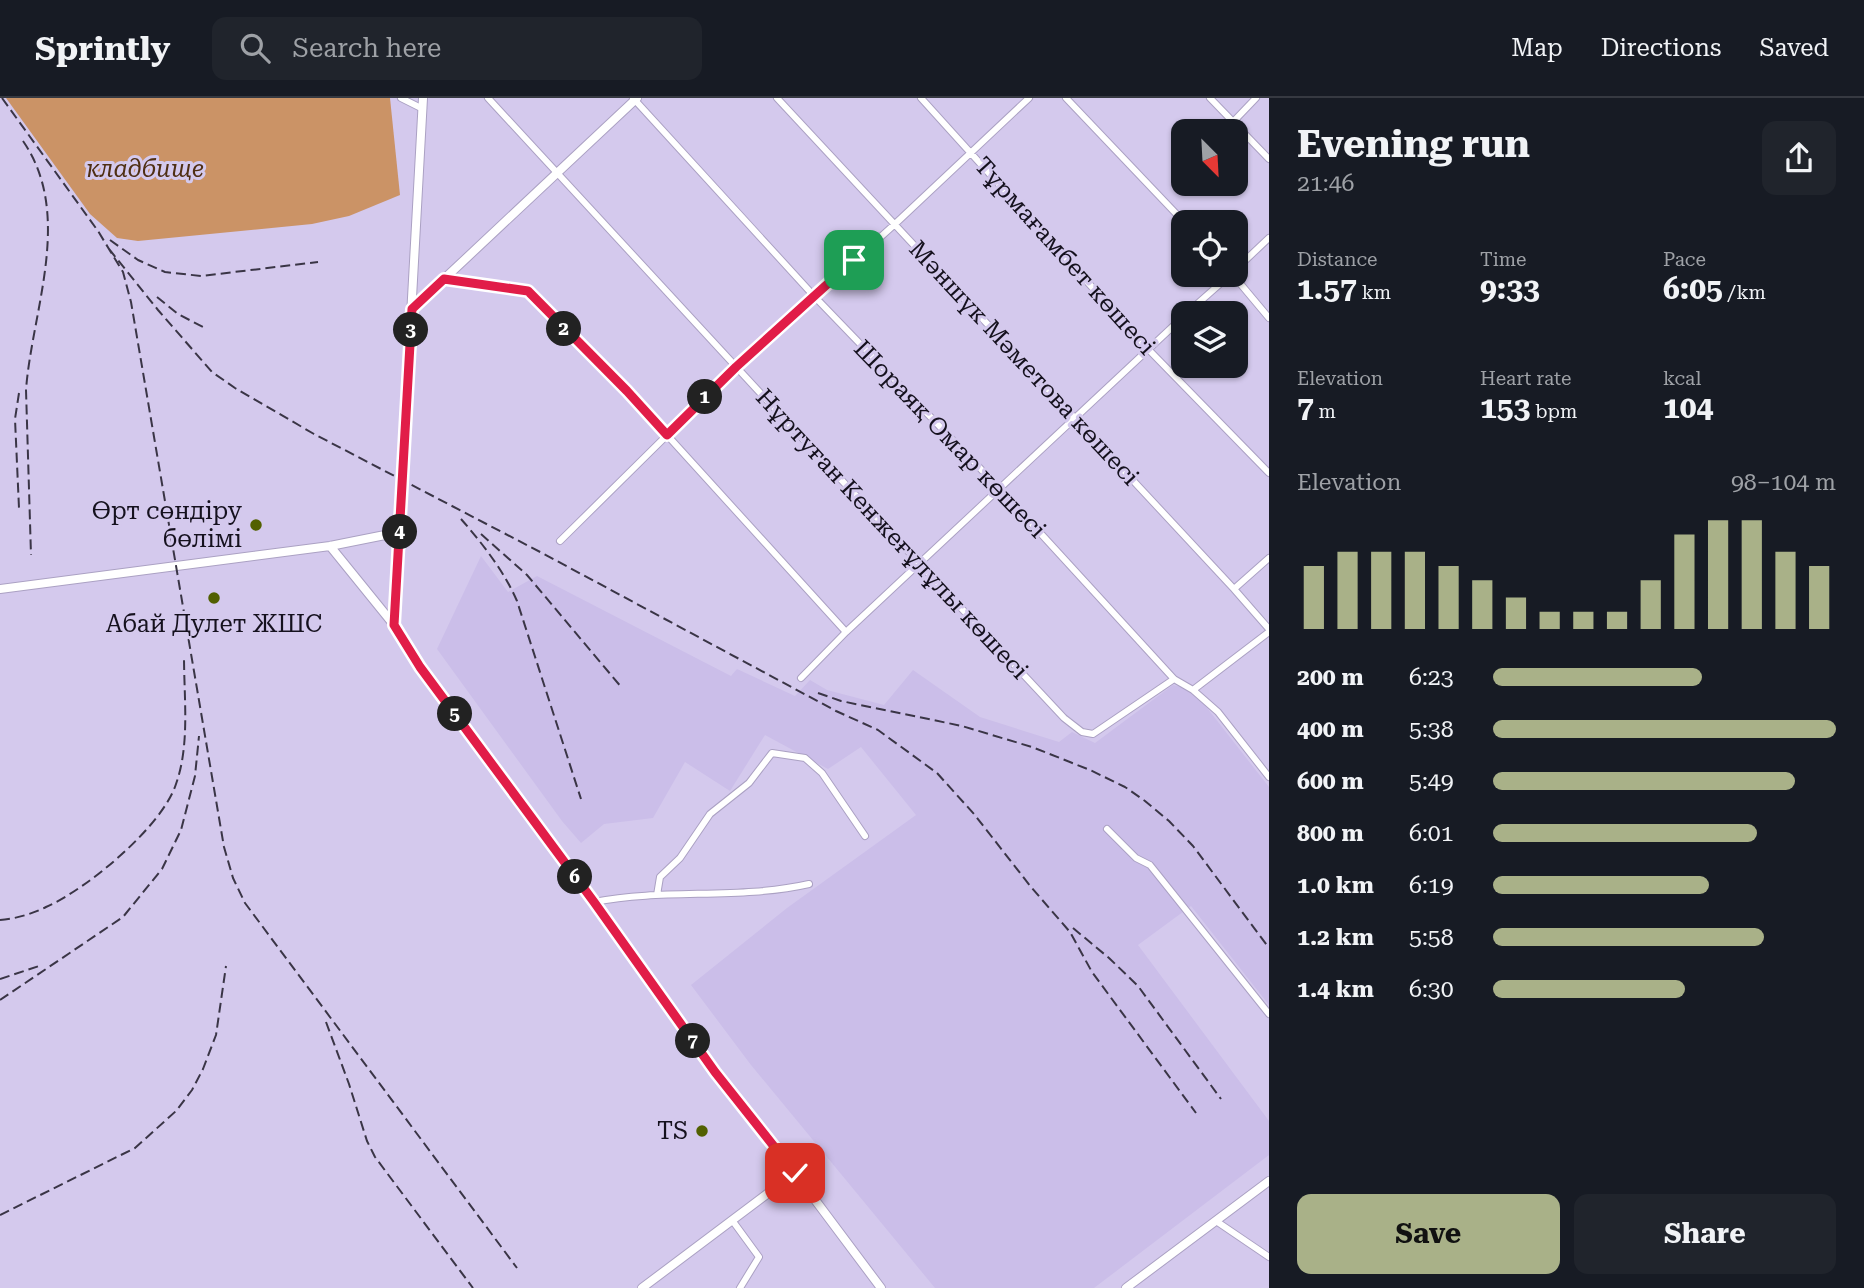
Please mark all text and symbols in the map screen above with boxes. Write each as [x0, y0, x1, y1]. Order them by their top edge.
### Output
search box [212, 17, 702, 80]
text: Sprintly [35, 29, 170, 68]
icon: search [236, 29, 274, 67]
text: Search here [292, 33, 441, 63]
text: Map [1511, 34, 1563, 62]
text: Directions [1601, 34, 1721, 62]
text: Saved [1759, 34, 1829, 62]
north arrow [1171, 119, 1248, 196]
map controls [1171, 119, 1248, 378]
button: share [1762, 121, 1836, 195]
text: Evening run [1297, 122, 1530, 166]
street label: Тұрмағамбет көшесі [969, 151, 1161, 361]
park label: кладбище [86, 155, 204, 183]
text: 21:46 [1297, 170, 1354, 197]
button: locate [1171, 210, 1248, 287]
pin [824, 230, 884, 290]
street label: Мәншүк Мәметова көшесі [903, 235, 1145, 491]
icon: arrive [835, 241, 873, 279]
text: Distance [1297, 248, 1377, 271]
text: Time [1480, 248, 1527, 271]
text: Pace [1663, 248, 1706, 271]
text: 1.57 [1297, 271, 1357, 306]
text: 9:33 [1480, 271, 1540, 306]
text: 6:05 [1663, 271, 1723, 306]
text: km [1357, 281, 1391, 304]
text: /km [1723, 281, 1766, 304]
button: layers [1171, 301, 1248, 378]
pin: 2 [546, 312, 582, 346]
pin: 3 [394, 313, 428, 348]
text: 2 [558, 317, 569, 340]
text: 3 [405, 318, 416, 341]
street label: Шораяқ Омар көшесі [848, 334, 1052, 544]
text: Elevation [1297, 367, 1383, 390]
text: Heart rate [1480, 367, 1571, 390]
text: kcal [1663, 367, 1701, 390]
pin: 1 [688, 380, 722, 414]
street label: Нұртуған Кенжеғұлұлы көшесі [750, 383, 1034, 685]
text: 1 [699, 385, 710, 408]
text: 7 [1297, 390, 1314, 425]
text: 153 [1480, 390, 1530, 425]
text: 104 [1663, 390, 1713, 425]
text: m [1314, 400, 1336, 423]
text: bpm [1530, 400, 1577, 423]
text: Elevation [1297, 469, 1401, 496]
text: 98–104 m [1731, 469, 1836, 496]
place label: Өрт сөндіру бөлімі [92, 497, 243, 553]
pin: 4 [382, 514, 418, 550]
marker: Өрт сөндіру бөлімі [248, 517, 264, 533]
text: 4 [394, 520, 405, 543]
marker: Абай Дулет ЖШС [206, 590, 222, 606]
place label: Абай Дулет ЖШС [106, 610, 322, 638]
text: 200 m [1297, 664, 1364, 691]
text: 6:23 [1409, 664, 1454, 691]
pin: 5 [438, 696, 472, 732]
text: 5 [449, 702, 460, 725]
text: 400 m [1297, 716, 1364, 743]
text: 5:38 [1409, 716, 1454, 743]
text: 600 m [1297, 768, 1364, 795]
text: 5:49 [1409, 768, 1454, 795]
text: 800 m [1297, 820, 1364, 847]
text: 6:01 [1409, 820, 1454, 847]
pin: 6 [558, 860, 592, 894]
text: 6 [569, 865, 580, 888]
text: 1.0 km [1297, 872, 1374, 899]
text: 6:19 [1409, 872, 1454, 899]
text: 1.2 km [1297, 924, 1374, 951]
text: 5:58 [1409, 924, 1454, 951]
text: 1.4 km [1297, 976, 1374, 1003]
text: 6:30 [1409, 976, 1454, 1003]
pin: 7 [676, 1024, 710, 1058]
text: 7 [687, 1029, 698, 1052]
place label: TS [657, 1117, 688, 1145]
marker: TS [694, 1123, 710, 1139]
pin [765, 1143, 825, 1203]
icon: check [776, 1154, 814, 1192]
button: Save [1297, 1194, 1560, 1274]
button: Share [1574, 1194, 1836, 1274]

